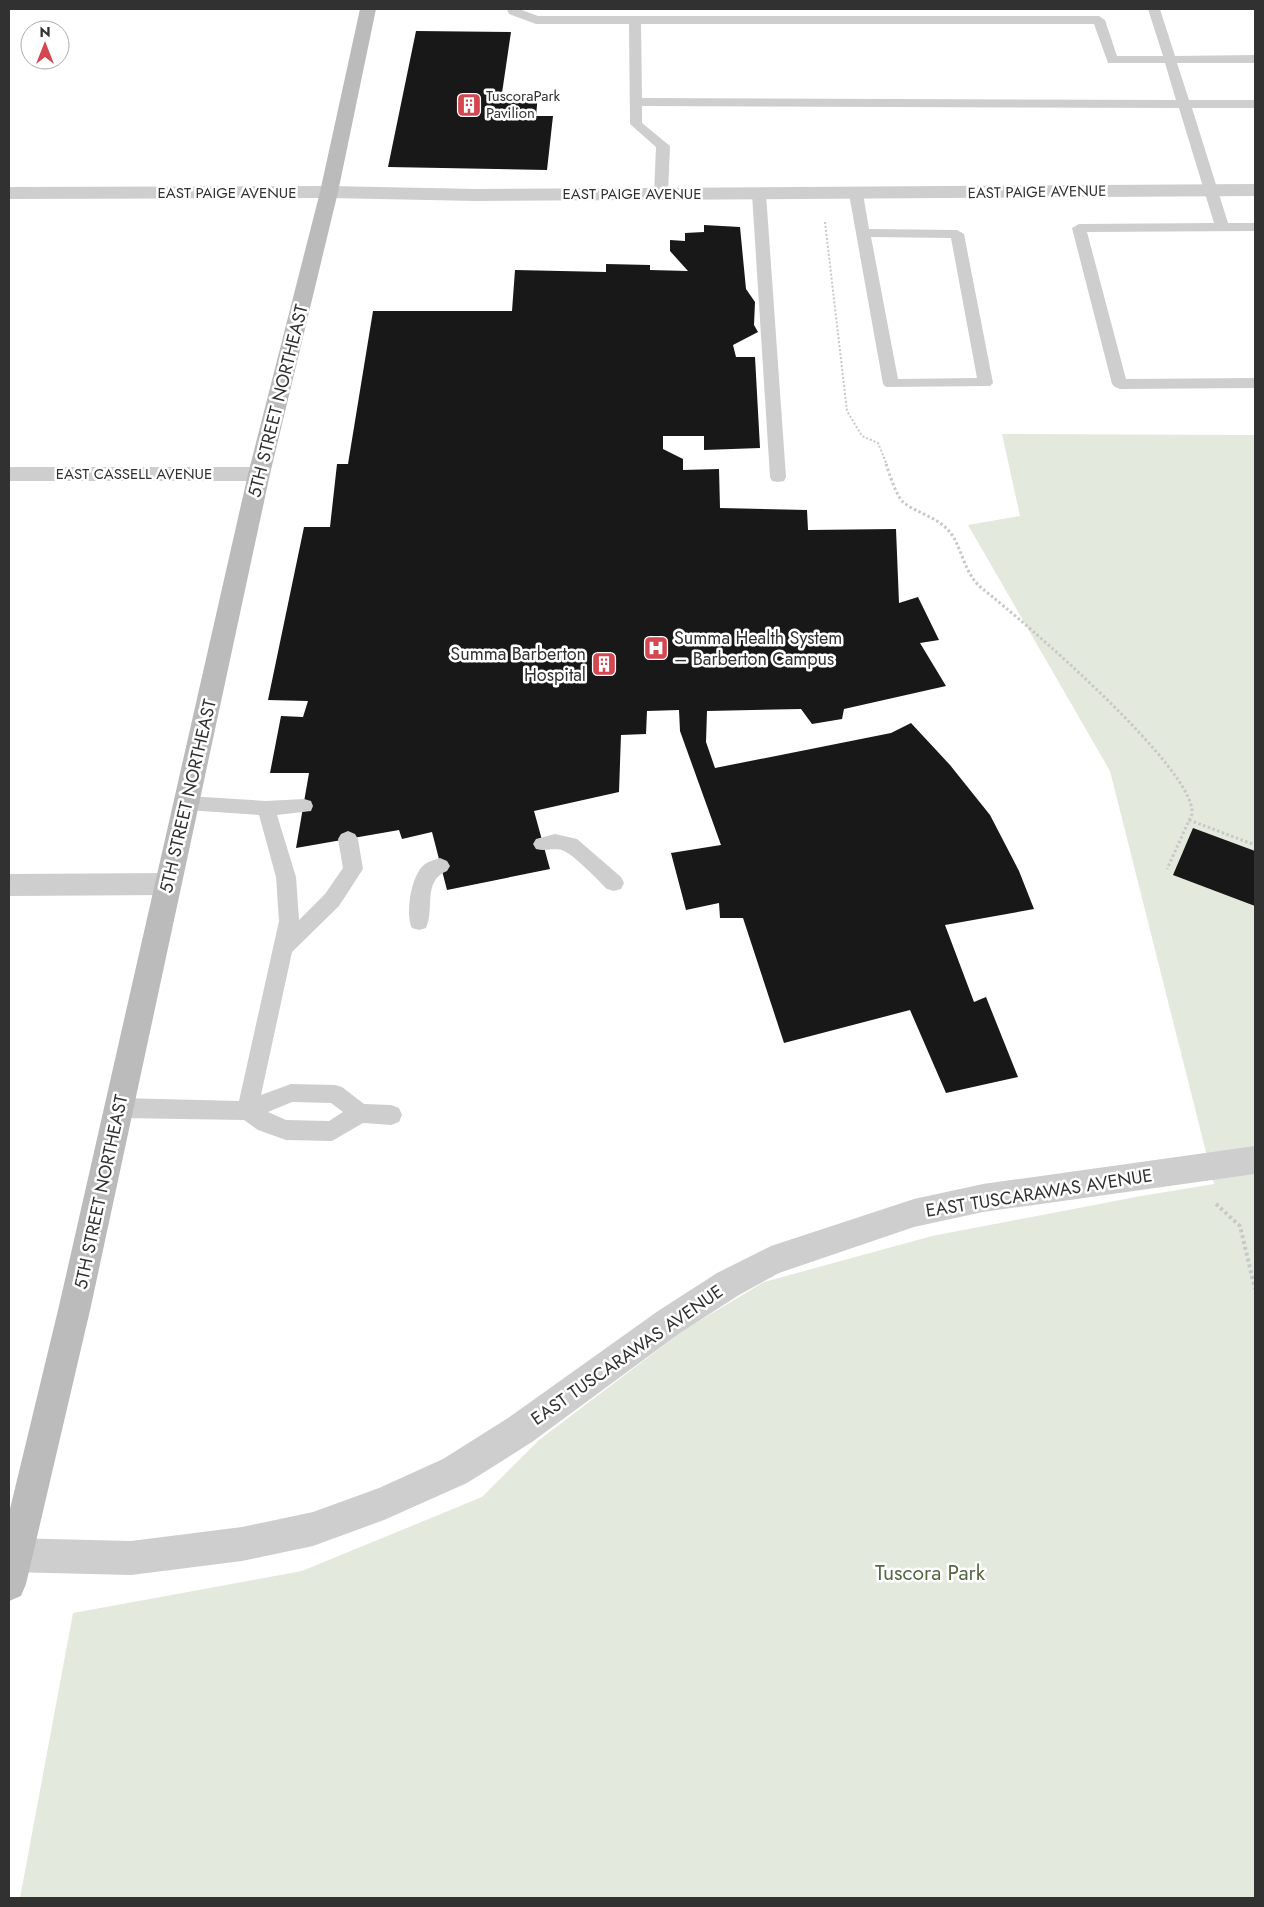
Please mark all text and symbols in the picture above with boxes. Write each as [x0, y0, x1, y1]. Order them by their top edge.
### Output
north arrow [20, 20, 70, 70]
text: N [39, 22, 51, 42]
place label: TuscoraPark Pavilion [486, 85, 561, 124]
building icon: TuscoraPark Pavilion [456, 92, 482, 118]
street label: EAST PAIGE AVENUE [967, 180, 1107, 204]
street label: EAST PAIGE AVENUE [158, 182, 296, 204]
street label: EAST PAIGE AVENUE [563, 183, 701, 205]
street label: 5TH STREET NORTHEAST [241, 301, 315, 500]
street label: EAST CASSELL AVENUE [56, 463, 212, 485]
place label: Summa Health System – Barberton Campus [674, 625, 842, 672]
hospital icon: Summa Health System – Barberton Campus [643, 635, 669, 661]
place label: Summa Barberton Hospital [450, 641, 586, 688]
building icon: Summa Barberton Hospital [591, 651, 617, 677]
street label: 5TH STREET NORTHEAST [153, 696, 223, 895]
street label: 5TH STREET NORTHEAST [68, 1092, 134, 1292]
street label: EAST TUSCARAWAS AVENUE [924, 1162, 1154, 1224]
street label: EAST TUSCARAWAS AVENUE [526, 1279, 728, 1431]
park label: Tuscora Park [875, 1558, 986, 1588]

